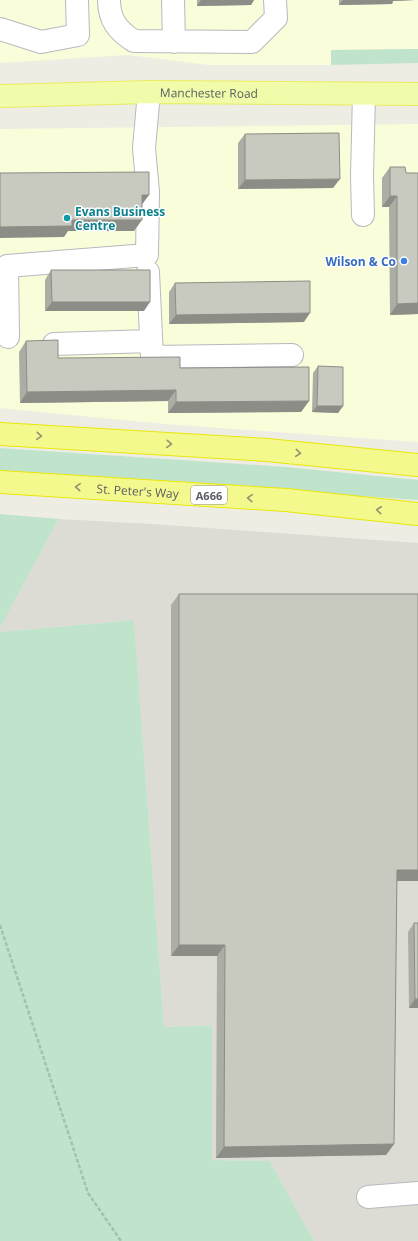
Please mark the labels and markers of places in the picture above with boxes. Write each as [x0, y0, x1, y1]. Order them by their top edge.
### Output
place label: Evans Business Centre [75, 203, 165, 234]
marker: Evans Business Centre [62, 213, 72, 223]
place label: Wilson & Co [325, 253, 396, 270]
marker: Wilson & Co [399, 256, 409, 266]

